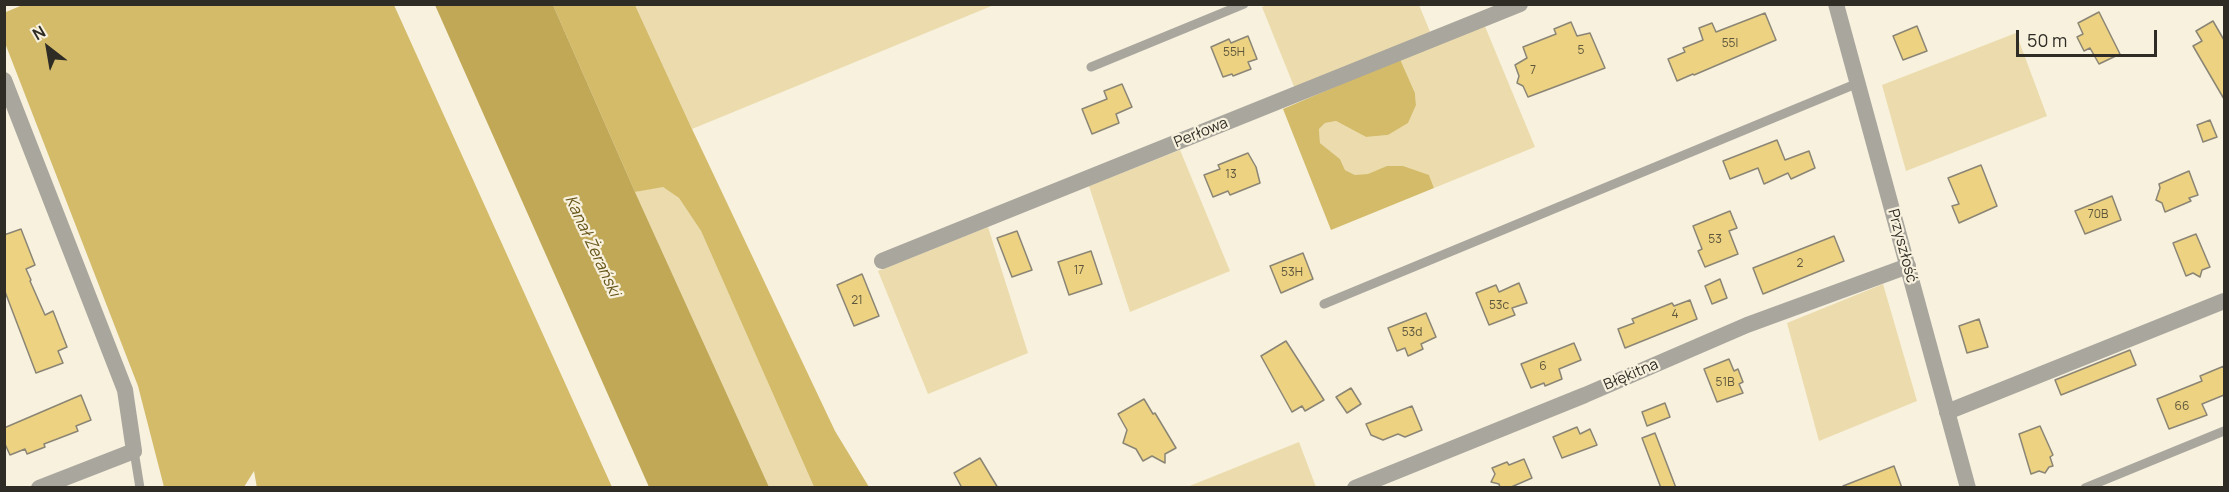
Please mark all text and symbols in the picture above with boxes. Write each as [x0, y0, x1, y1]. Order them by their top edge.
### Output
north arrow [18, 18, 78, 78]
scale bar [2019, 18, 2160, 56]
text: N [28, 20, 49, 45]
text: 50 m [2027, 28, 2067, 52]
house number: 55I [1722, 37, 1738, 51]
house number: 5 [1578, 44, 1584, 58]
house number: 55H [1223, 46, 1245, 60]
house number: 7 [1530, 64, 1536, 78]
street label: Perłowa [1172, 114, 1230, 152]
house number: 13 [1225, 168, 1237, 182]
water label: Kanał Żerański [560, 193, 624, 299]
street label: Przyszłość [1884, 207, 1920, 285]
house number: 70B [2088, 208, 2108, 222]
house number: 53 [1708, 233, 1722, 247]
house number: 2 [1797, 257, 1803, 271]
house number: 17 [1074, 264, 1084, 278]
house number: 53H [1281, 266, 1303, 280]
house number: 21 [851, 294, 863, 308]
house number: 53c [1489, 299, 1509, 313]
house number: 4 [1671, 308, 1679, 322]
house number: 53d [1402, 326, 1422, 340]
street label: Błękitna [1601, 355, 1661, 395]
house number: 6 [1539, 360, 1547, 374]
house number: 51B [1716, 376, 1734, 390]
house number: 66 [2175, 400, 2189, 414]

